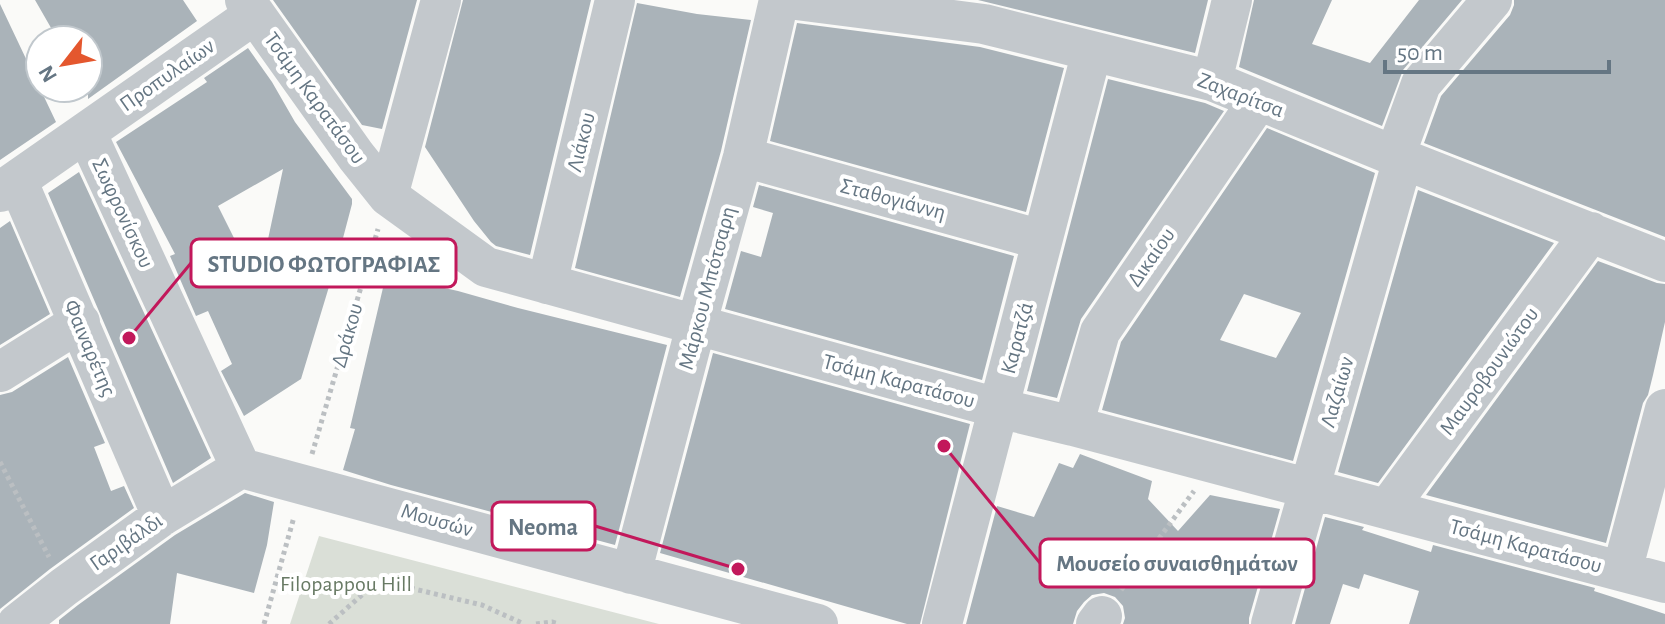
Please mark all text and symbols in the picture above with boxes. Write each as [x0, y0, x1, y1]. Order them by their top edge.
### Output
north arrow [24, 24, 104, 104]
scale bar [1385, 24, 1609, 74]
street label: Τσάμη Καρατάσου [260, 28, 370, 168]
street label: Προπυλαίων [116, 34, 218, 116]
text: 50 m [1397, 41, 1443, 65]
text: N [34, 62, 61, 86]
street label: Ζαχαρίτσα [1195, 69, 1287, 121]
street label: Λιάκου [563, 110, 599, 174]
street label: Σωφρονίσκου [88, 155, 158, 271]
street label: Σταθογιάννη [838, 174, 948, 224]
street label: Μάρκου Μπότσαρη [675, 204, 739, 372]
street label: Δικαίου [1123, 224, 1179, 290]
callout: STUDIO ΦΩΤΟΓΡΑΦΙΑΣ [191, 239, 456, 287]
text: STUDIO ΦΩΤΟΓΡΑΦΙΑΣ [208, 253, 441, 277]
street label: Φαιναρέτης [60, 296, 120, 400]
street label: Δράκου [327, 300, 367, 370]
street label: Καρατζά [997, 300, 1037, 376]
street label: Μαυροβουνιώτου [1435, 303, 1543, 439]
street label: Τσάμη Καρατάσου [821, 350, 977, 412]
street label: Λαζαίων [1316, 354, 1358, 430]
street label: Μουσών [399, 499, 475, 541]
callout: Neoma [492, 502, 595, 550]
street label: Γαριβάλδι [86, 509, 166, 575]
street label: Τσάμη Καρατάσου [1448, 515, 1604, 577]
text: Neoma [508, 516, 578, 540]
callout: Μουσείο συναισθημάτων [1040, 539, 1314, 587]
text: Μουσείο συναισθημάτων [1056, 552, 1298, 576]
park label: Filopappou Hill [280, 573, 412, 595]

